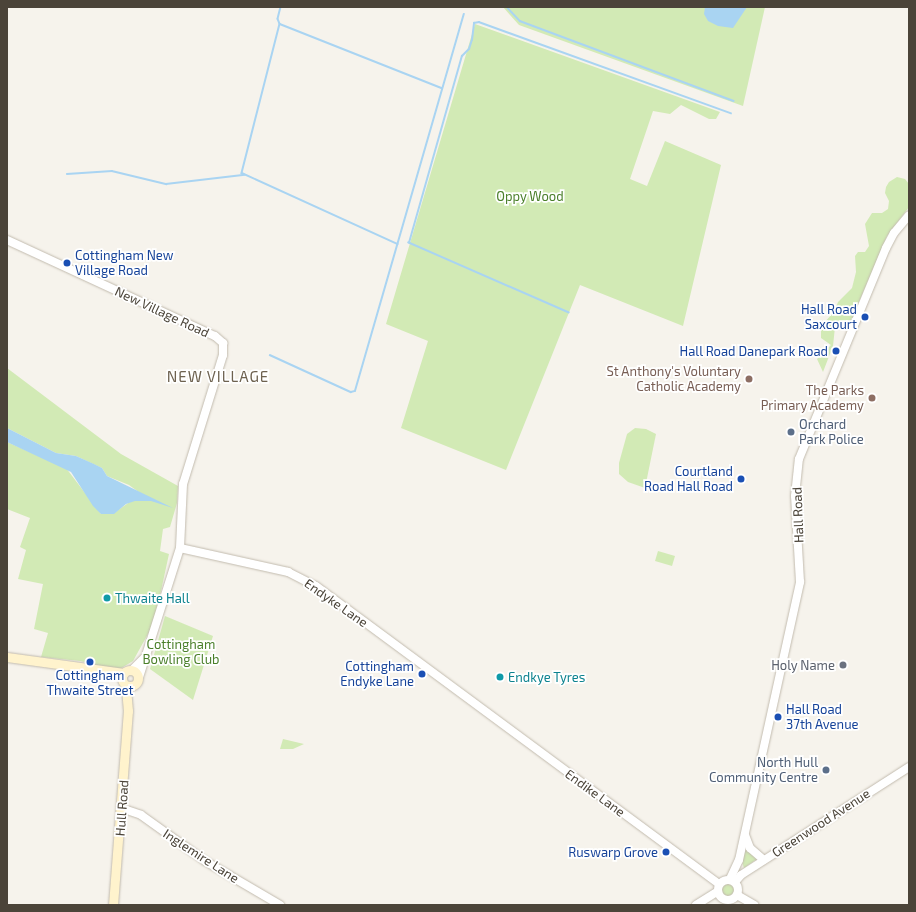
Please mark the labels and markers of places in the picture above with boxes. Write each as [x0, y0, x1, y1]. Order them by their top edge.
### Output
place label: Cottingham New Village Road [75, 248, 174, 279]
marker: Cottingham New Village Road [62, 258, 72, 268]
place label: Hall Road Saxcourt [801, 302, 857, 333]
marker: Hall Road Saxcourt [860, 312, 870, 322]
place label: Hall Road Danepark Road [679, 343, 828, 359]
marker: Hall Road Danepark Road [831, 346, 841, 356]
place label: St Anthony's Voluntary Catholic Academy [606, 364, 741, 395]
marker: St Anthony's Voluntary Catholic Academy [744, 374, 754, 384]
place label: The Parks Primary Academy [760, 383, 864, 414]
marker: The Parks Primary Academy [867, 393, 877, 403]
place label: Orchard Park Police [799, 417, 864, 448]
marker: Orchard Park Police [786, 427, 796, 437]
place label: Courtland Road Hall Road [644, 464, 733, 495]
marker: Courtland Road Hall Road [736, 474, 746, 484]
place label: Thwaite Hall [115, 590, 190, 606]
marker: Thwaite Hall [102, 593, 112, 603]
marker: Cottingham Thwaite Street [85, 657, 95, 667]
place label: Holy Name [771, 657, 835, 673]
place label: Cottingham Endyke Lane [340, 659, 414, 690]
marker: Holy Name [838, 660, 848, 670]
place label: Cottingham Thwaite Street [46, 668, 134, 699]
marker: Cottingham Endyke Lane [417, 669, 427, 679]
place label: Endkye Tyres [508, 669, 586, 685]
marker: Endkye Tyres [495, 672, 505, 682]
place label: Hall Road 37th Avenue [786, 702, 859, 733]
marker: Hall Road 37th Avenue [773, 712, 783, 722]
place label: North Hull Community Centre [709, 755, 818, 786]
marker: North Hull Community Centre [821, 765, 831, 775]
place label: Ruswarp Grove [568, 844, 658, 860]
marker: Ruswarp Grove [661, 847, 671, 857]

